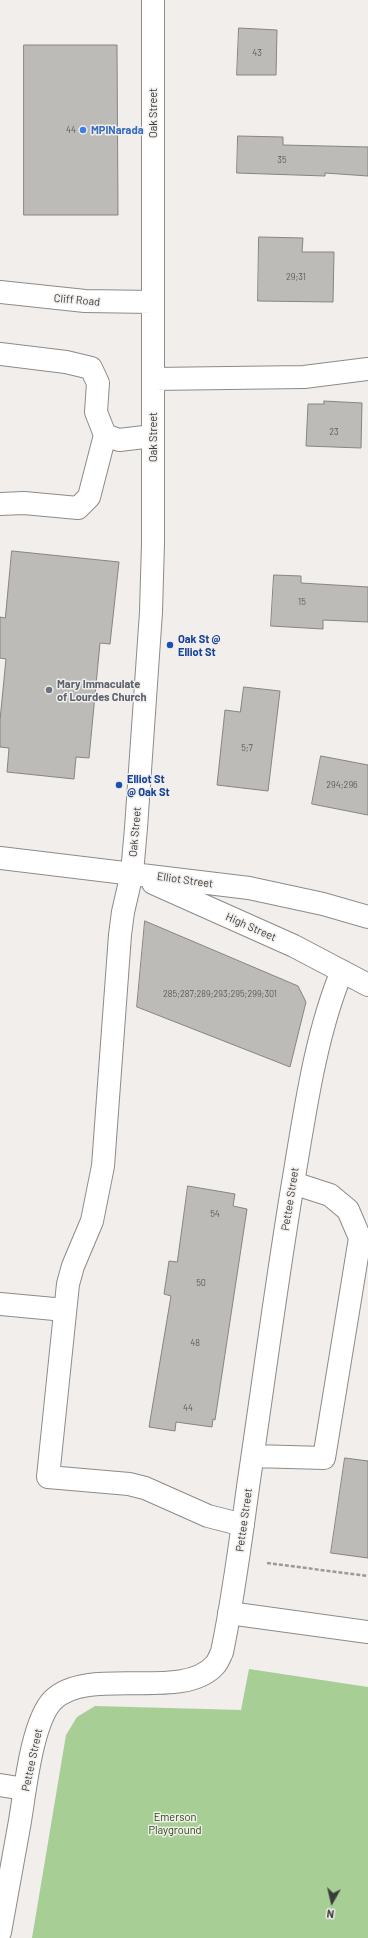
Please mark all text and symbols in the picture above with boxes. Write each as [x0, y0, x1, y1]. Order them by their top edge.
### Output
house number: 43 [252, 48, 262, 58]
street label: Oak Street [146, 88, 160, 138]
place label: MPINarada [91, 123, 143, 137]
house number: 44 [66, 125, 76, 135]
marker: MPINarada [78, 125, 88, 135]
house number: 35 [277, 155, 287, 165]
house number: 29;31 [286, 272, 306, 282]
street label: Cliff Road [53, 291, 101, 309]
street label: Oak Street [146, 412, 160, 462]
house number: 23 [329, 427, 339, 437]
house number: 15 [298, 597, 306, 607]
place label: Oak St @ Elliot St [178, 632, 221, 658]
marker: Oak St @ Elliot St [165, 640, 175, 650]
place label: Mary Immaculate of Lourdes Church [57, 677, 146, 703]
marker: Mary Immaculate of Lourdes Church [44, 685, 54, 695]
house number: 5;7 [241, 743, 253, 753]
place label: Elliot St @ Oak St [127, 772, 170, 798]
marker: Elliot St @ Oak St [114, 780, 124, 790]
house number: 294;296 [326, 780, 358, 790]
street label: Oak Street [126, 806, 144, 858]
street label: Elliot Street [156, 870, 214, 890]
street label: High Street [224, 910, 278, 944]
house number: 285;287;289;293;295;299;301 [163, 989, 277, 999]
street label: Pettee Street [278, 1166, 302, 1232]
house number: 54 [210, 1209, 220, 1219]
house number: 50 [196, 1278, 206, 1288]
house number: 48 [190, 1338, 200, 1348]
house number: 44 [183, 1403, 193, 1413]
street label: Pettee Street [233, 1487, 255, 1553]
street label: Pettee Street [19, 1727, 45, 1793]
park label: Emerson Playground [148, 1810, 202, 1836]
north arrow [312, 1882, 352, 1922]
text: N [326, 1907, 335, 1921]

